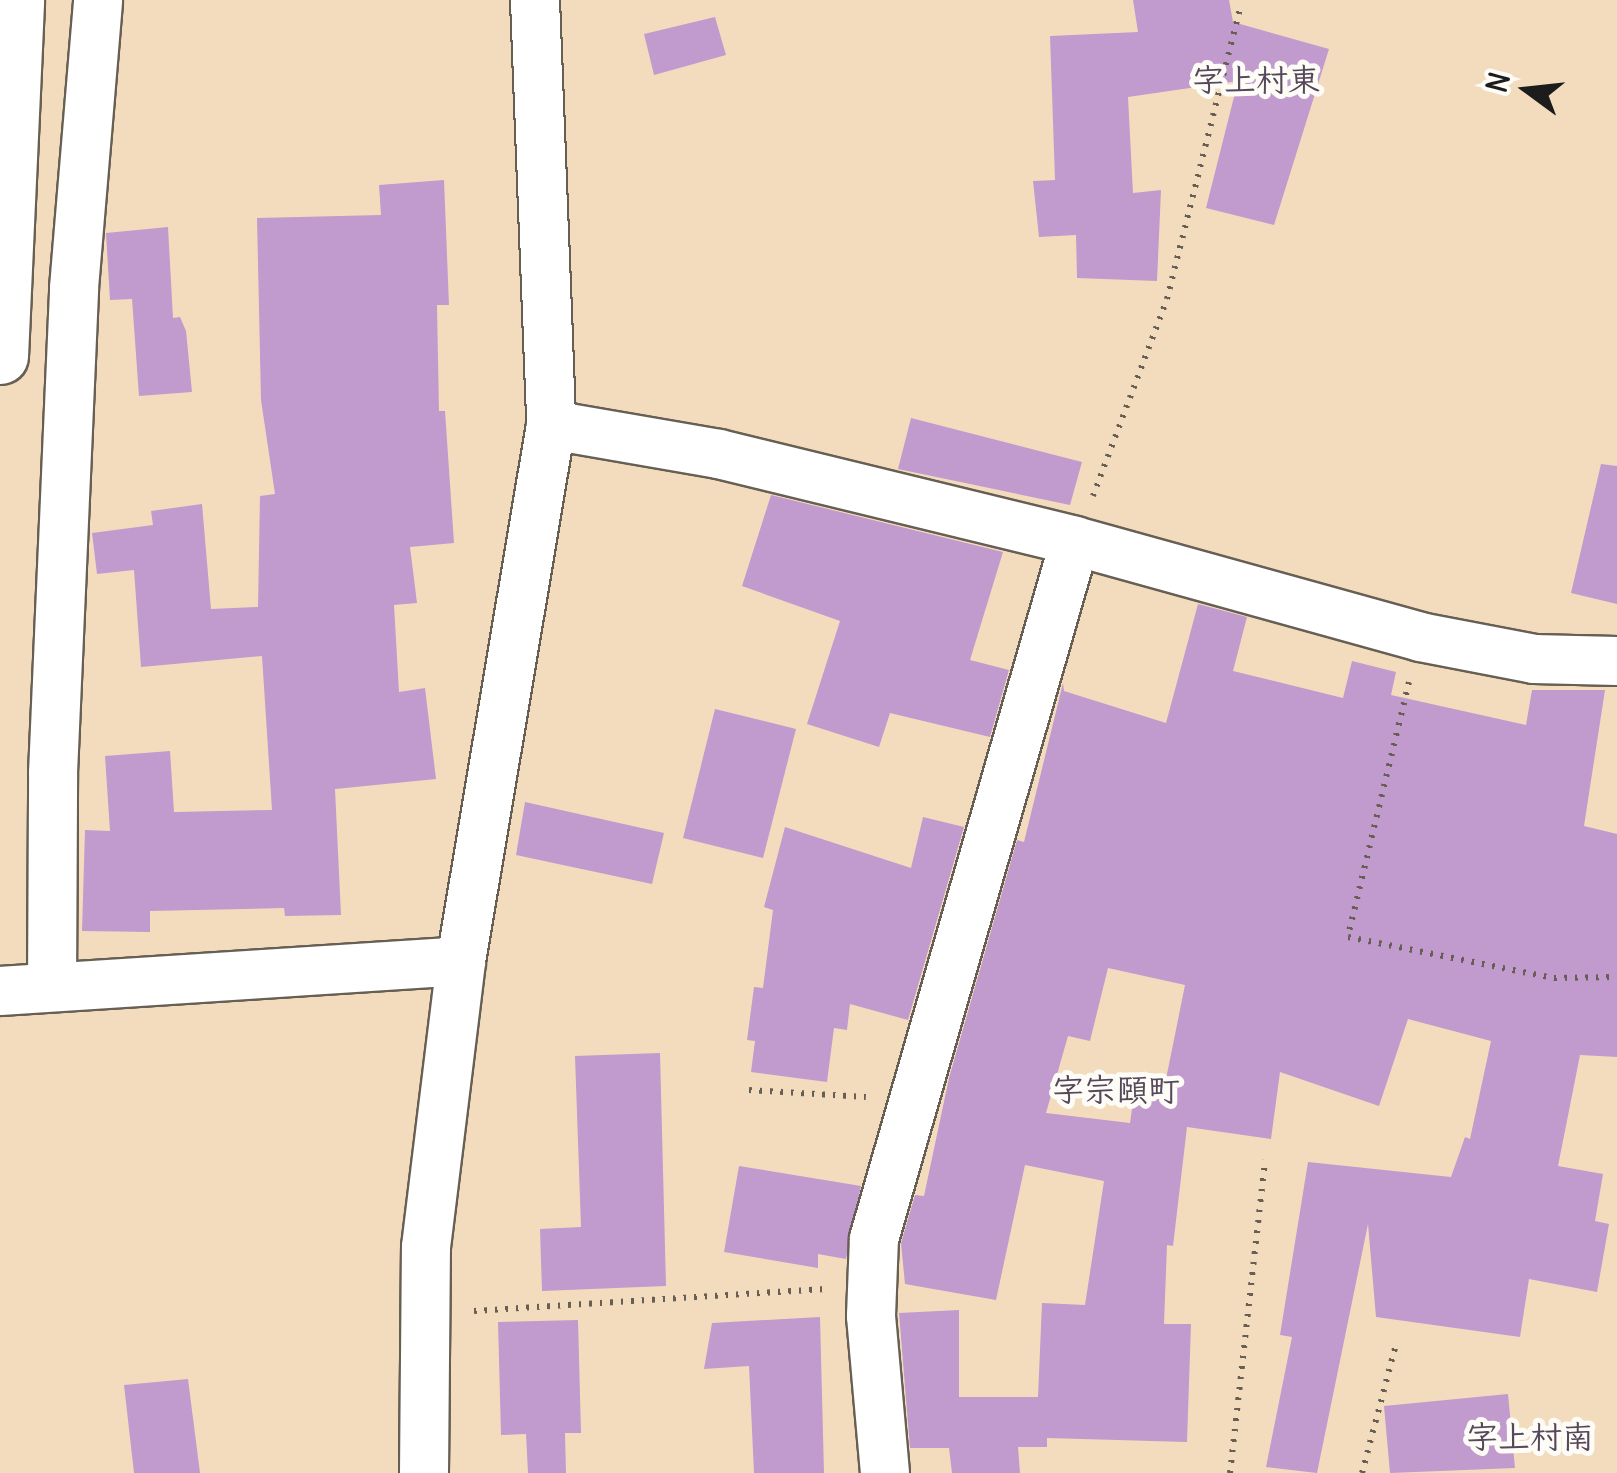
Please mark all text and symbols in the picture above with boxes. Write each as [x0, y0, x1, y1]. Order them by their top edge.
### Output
north arrow [1477, 40, 1577, 140]
district label: 字上村東 [1192, 61, 1320, 99]
text: N [1478, 68, 1518, 96]
district label: 字宗頤町 [1052, 1071, 1180, 1109]
district label: 字上村南 [1466, 1418, 1594, 1456]

